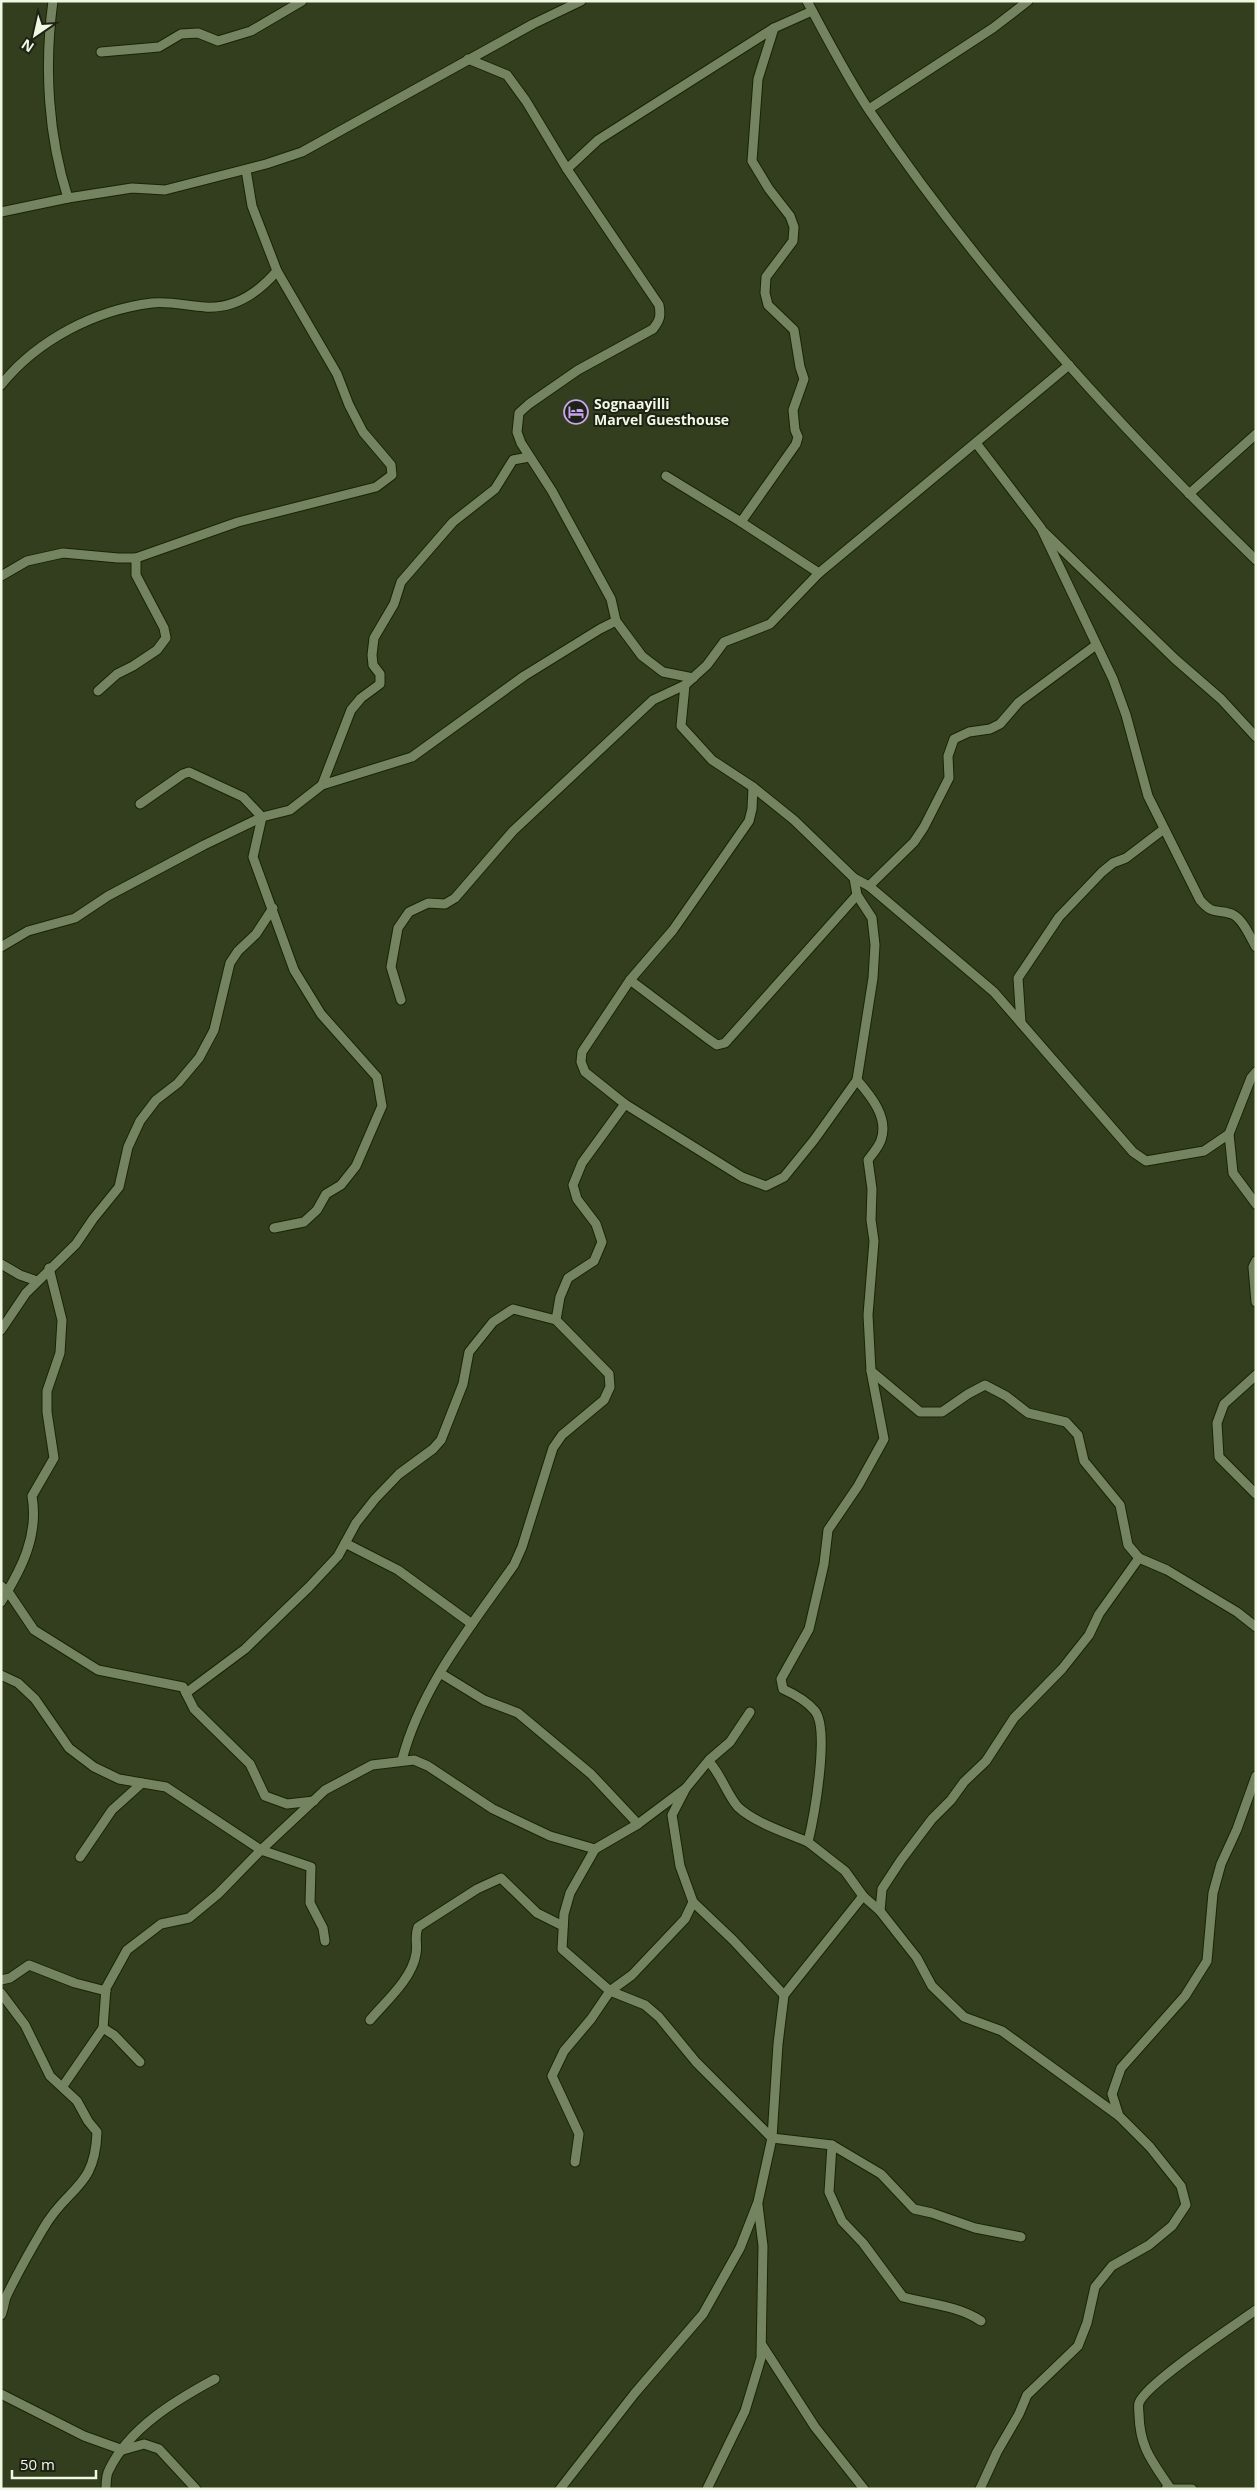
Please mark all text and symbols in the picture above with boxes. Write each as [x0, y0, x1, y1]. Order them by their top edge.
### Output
north arrow [10, 10, 60, 60]
text: N [17, 35, 37, 57]
place label: Sognaayilli Marvel Guesthouse [594, 394, 729, 429]
hotel icon: Sognaayilli Marvel Guesthouse [563, 399, 589, 425]
scale bar [12, 2448, 96, 2480]
text: 50 m [20, 2454, 55, 2474]

